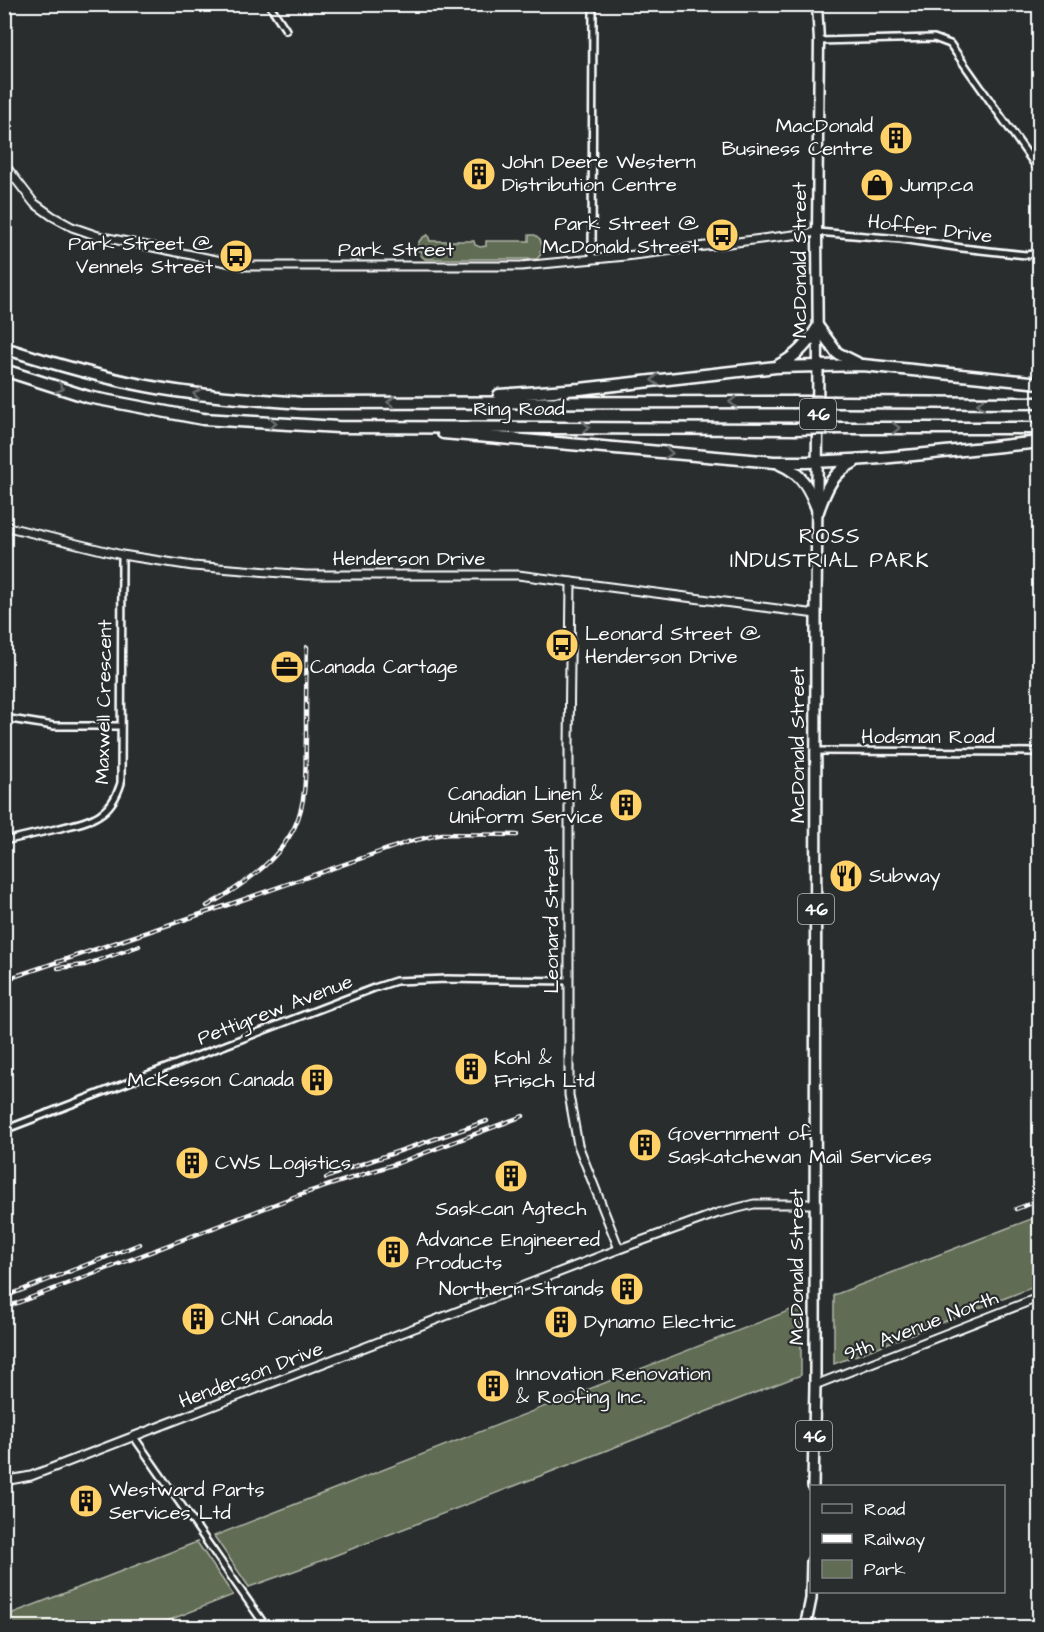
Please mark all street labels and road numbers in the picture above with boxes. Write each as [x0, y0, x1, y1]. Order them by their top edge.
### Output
street label: McDonald Street [786, 182, 814, 338]
street label: Hoffer Drive [866, 207, 994, 251]
street label: Park Street [338, 236, 454, 264]
street label: Ring Road [473, 395, 565, 424]
road number: 46 [800, 399, 836, 429]
street label: Henderson Drive [333, 545, 485, 573]
street label: Maxwell Crescent [89, 619, 119, 785]
street label: McDonald Street [784, 667, 812, 823]
street label: Hodsman Road [861, 723, 995, 751]
street label: Leonard Street [538, 846, 566, 994]
road number: 46 [798, 894, 834, 924]
street label: Pettigrew Avenue [193, 967, 357, 1053]
street label: McDonald Street [783, 1189, 811, 1345]
street label: 9th Avenue North [840, 1284, 1002, 1368]
street label: Henderson Drive [175, 1335, 327, 1415]
road number: 46 [796, 1421, 832, 1451]

